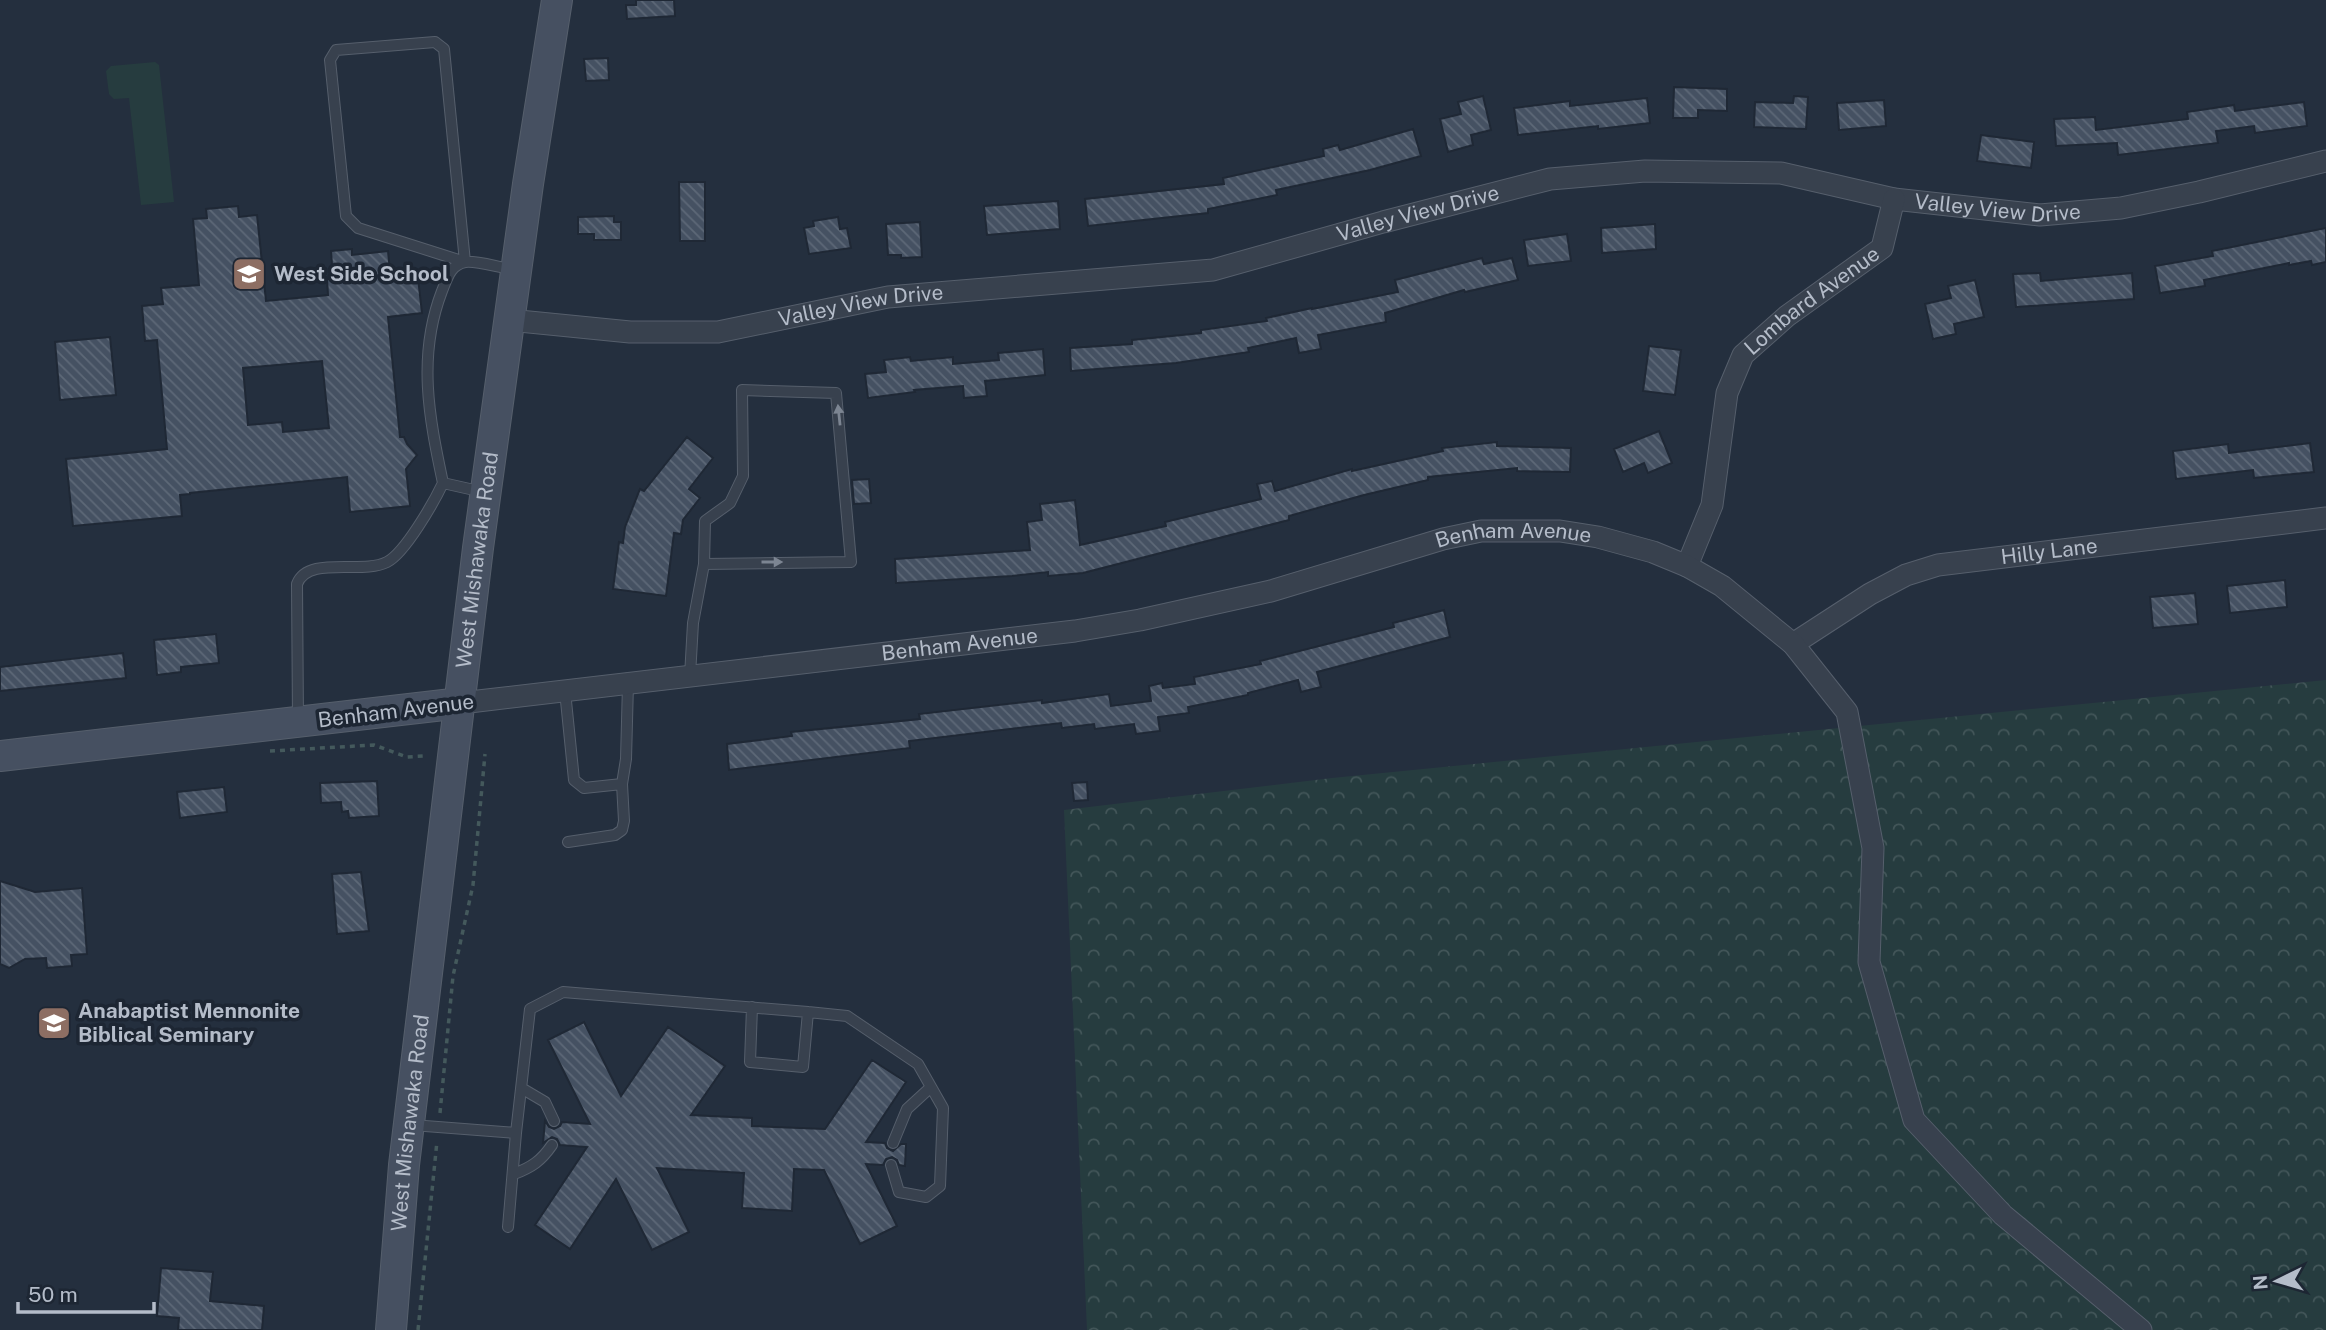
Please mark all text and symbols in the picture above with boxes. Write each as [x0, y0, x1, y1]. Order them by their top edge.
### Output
street label: Valley View Drive [1334, 180, 1502, 246]
street label: Valley View Drive [1913, 188, 2082, 228]
street label: Lombard Avenue [1739, 241, 1884, 360]
school or university icon: West Side School [230, 255, 268, 293]
place label: West Side School [274, 261, 449, 286]
street label: Valley View Drive [776, 279, 944, 331]
one-way arrow [833, 403, 844, 425]
street label: West Mishawaka Road [451, 450, 503, 670]
street label: Benham Avenue [1432, 517, 1593, 553]
street label: Hilly Lane [1999, 533, 2099, 569]
one-way arrow [761, 556, 783, 568]
street label: Benham Avenue [880, 622, 1039, 666]
street label: Benham Avenue [316, 689, 476, 732]
place label: Anabaptist Mennonite Biblical Seminary [78, 998, 300, 1047]
school or university icon: Anabaptist Mennonite Biblical Seminary [35, 1004, 73, 1042]
street label: West Mishawaka Road [386, 1013, 434, 1232]
north arrow [2242, 1246, 2312, 1316]
scale bar [18, 1270, 154, 1314]
text: N [2248, 1274, 2272, 1291]
text: 50 m [28, 1282, 78, 1307]

